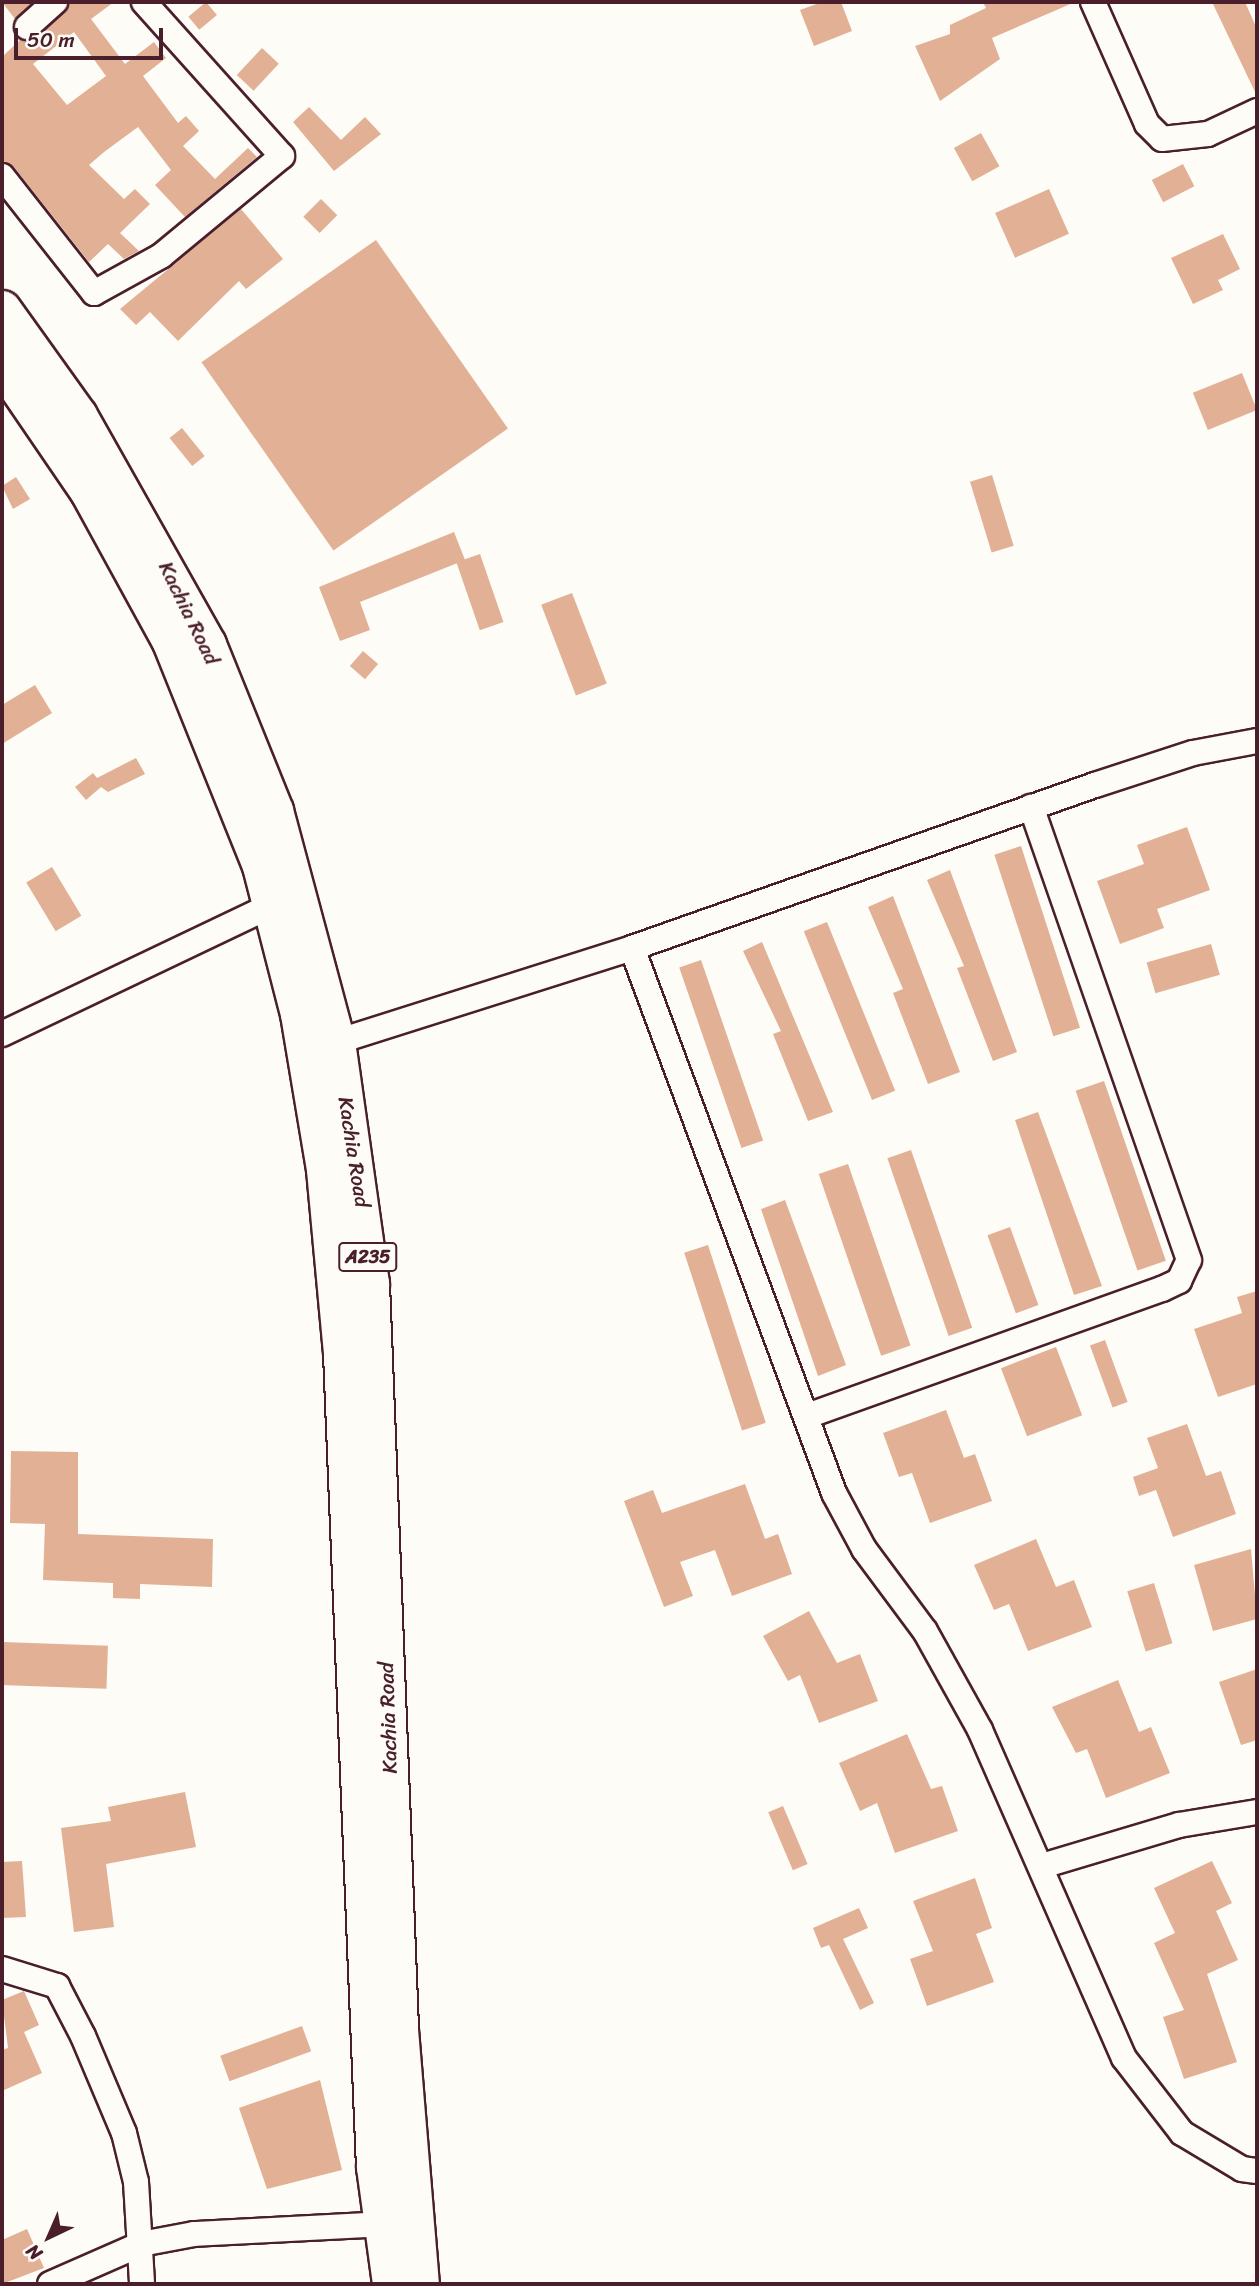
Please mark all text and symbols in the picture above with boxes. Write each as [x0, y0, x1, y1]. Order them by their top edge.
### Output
scale bar [18, 14, 166, 58]
text: 50 m [27, 21, 75, 59]
street label: Kachia Road [153, 557, 225, 669]
street label: Kachia Road [333, 1095, 375, 1209]
road number: A235 [338, 1242, 398, 1273]
street label: Kachia Road [373, 1662, 403, 1774]
north arrow [14, 2202, 84, 2272]
text: N [18, 2236, 50, 2269]

